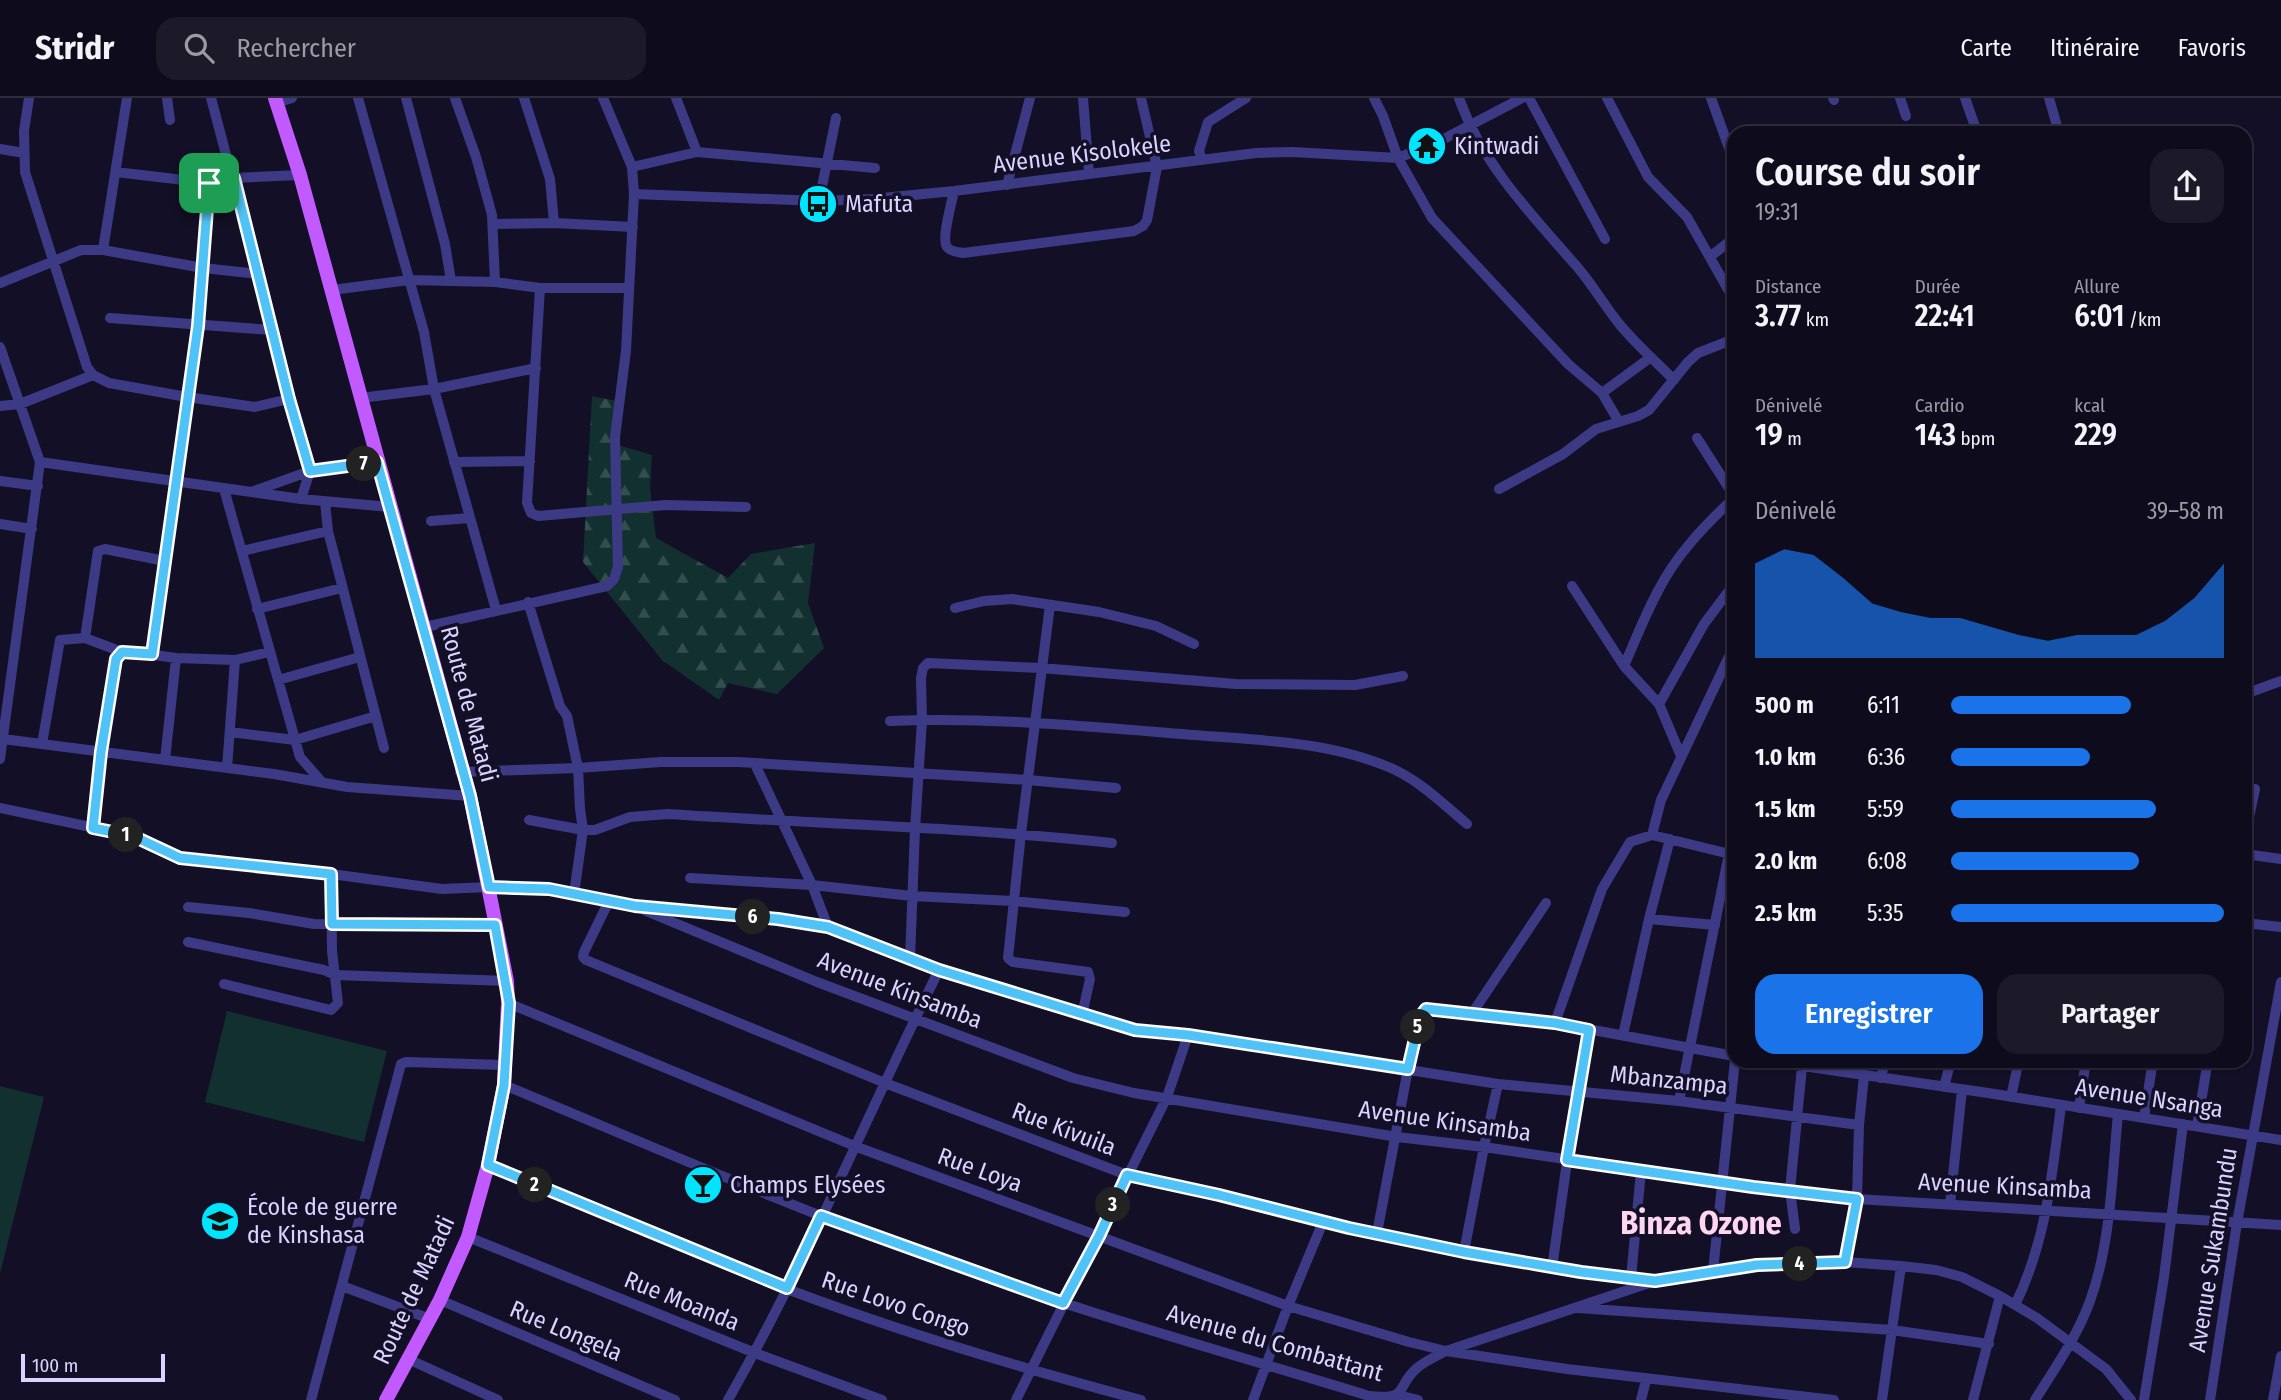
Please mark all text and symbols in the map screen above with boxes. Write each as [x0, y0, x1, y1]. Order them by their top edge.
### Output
search box [156, 17, 646, 80]
text: Stridr [35, 28, 114, 68]
icon: search [180, 29, 218, 67]
text: Rechercher [236, 33, 356, 64]
text: Carte [1961, 34, 2012, 62]
text: Itinéraire [2050, 34, 2140, 62]
text: Favoris [2178, 34, 2246, 62]
temple icon: Kintwadi [1406, 125, 1448, 167]
street label: Avenue Kisolokele [991, 129, 1173, 179]
place label: Kintwadi [1454, 132, 1539, 160]
text: Course du soir [1755, 149, 1980, 195]
button: share [2150, 149, 2224, 223]
pin [179, 153, 239, 213]
icon: arrive [190, 164, 228, 202]
bus stop icon: Mafuta [797, 183, 839, 225]
place label: Mafuta [845, 190, 913, 218]
text: 19:31 [1755, 198, 1799, 226]
text: Distance [1755, 275, 1822, 298]
text: Durée [1915, 275, 1961, 298]
text: Allure [2074, 275, 2120, 298]
text: 3.77 [1755, 298, 1801, 334]
text: 22:41 [1915, 298, 1975, 334]
text: 6:01 [2074, 298, 2125, 334]
text: km [1801, 308, 1829, 331]
text: /km [2125, 308, 2161, 331]
text: Dénivelé [1755, 394, 1822, 417]
text: Cardio [1915, 394, 1965, 417]
text: kcal [2074, 394, 2105, 417]
text: 19 [1755, 417, 1783, 453]
text: 143 [1915, 417, 1956, 453]
text: 229 [2074, 417, 2117, 453]
text: m [1783, 427, 1802, 450]
text: bpm [1956, 427, 1995, 450]
pin: 7 [346, 446, 382, 482]
text: 7 [359, 452, 368, 475]
text: Dénivelé [1755, 497, 1836, 525]
text: 39–58 m [2147, 497, 2224, 525]
street label: Route de Matadi [435, 623, 503, 785]
text: 500 m [1755, 691, 1814, 719]
text: 6:11 [1867, 691, 1900, 719]
text: 1.0 km [1755, 743, 1816, 771]
text: 6:36 [1867, 743, 1905, 771]
text: 1.5 km [1755, 795, 1816, 823]
text: 5:59 [1867, 795, 1904, 823]
pin: 1 [108, 818, 144, 852]
text: 1 [121, 823, 130, 846]
text: 2.0 km [1755, 847, 1817, 875]
text: 6:08 [1867, 847, 1907, 875]
text: 2.5 km [1755, 899, 1816, 927]
text: 5:35 [1867, 899, 1904, 927]
pin: 6 [736, 900, 770, 934]
text: 6 [748, 905, 757, 928]
street label: Avenue Kinsamba [814, 946, 986, 1034]
button: Enregistrer [1755, 974, 1983, 1054]
button: Partager [1997, 974, 2224, 1054]
pin: 5 [1400, 1010, 1436, 1044]
text: 5 [1413, 1015, 1422, 1038]
street label: Mbanzampa [1609, 1060, 1729, 1100]
street label: Avenue Nsanga [2073, 1072, 2225, 1124]
street label: Avenue Kinsamba [1357, 1095, 1533, 1147]
street label: Rue Kivuila [1008, 1096, 1120, 1162]
street label: Rue Loya [934, 1142, 1026, 1198]
street label: Avenue Sukambundu [2183, 1146, 2243, 1354]
bar icon: Champs Elysées [682, 1164, 724, 1206]
street label: Avenue Kinsamba [1918, 1167, 2092, 1205]
pin: 2 [518, 1168, 552, 1202]
place label: Champs Elysées [730, 1171, 885, 1199]
text: 2 [530, 1173, 539, 1196]
pin: 3 [1096, 1188, 1130, 1222]
place label: École de guerre de Kinshasa [247, 1192, 398, 1249]
text: 3 [1108, 1193, 1117, 1216]
school or university icon: École de guerre de Kinshasa [199, 1200, 241, 1242]
district label: Binza Ozone [1620, 1204, 1782, 1242]
street label: Route de Matadi [367, 1211, 461, 1369]
pin: 4 [1783, 1246, 1818, 1282]
text: 4 [1795, 1252, 1804, 1275]
street label: Rue Moanda [620, 1265, 744, 1337]
street label: Rue Lovo Congo [818, 1266, 974, 1342]
street label: Rue Longela [506, 1295, 626, 1367]
street label: Avenue du Combattant [1164, 1299, 1387, 1387]
scale bar [21, 1351, 164, 1383]
text: 100 m [32, 1354, 78, 1377]

